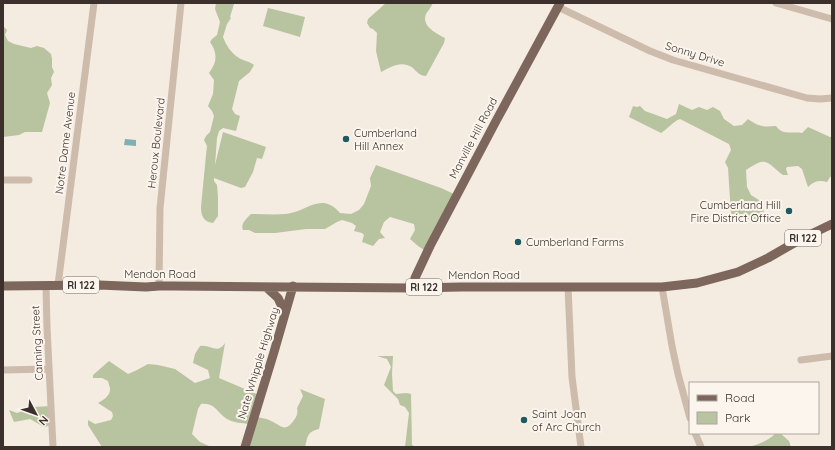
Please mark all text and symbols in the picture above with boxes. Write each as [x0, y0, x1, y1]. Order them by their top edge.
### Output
street label: Sonny Drive [664, 38, 726, 70]
street label: Notre Dame Avenue [52, 91, 78, 195]
street label: Manville Hill Road [446, 95, 500, 181]
street label: Heroux Boulevard [144, 97, 168, 189]
place label: Cumberland Hill Annex [354, 126, 417, 153]
marker: Cumberland Hill Annex [341, 134, 351, 144]
place label: Cumberland Hill Fire District Office [690, 198, 781, 225]
marker: Cumberland Hill Fire District Office [784, 206, 794, 216]
road number: RI 122 [785, 230, 821, 246]
place label: Cumberland Farms [526, 235, 624, 249]
marker: Cumberland Farms [513, 237, 523, 247]
street label: Mendon Road [124, 267, 196, 281]
street label: Mendon Road [448, 268, 520, 282]
road number: RI 122 [63, 277, 99, 293]
road number: RI 122 [406, 279, 442, 295]
street label: Canning Street [28, 305, 46, 381]
street label: Nate Whipple Highway [234, 305, 282, 421]
legend [689, 382, 819, 434]
text: Road [725, 390, 755, 405]
north arrow [16, 394, 56, 434]
place label: Saint Joan of Arc Church [532, 407, 601, 434]
text: Park [725, 410, 750, 425]
text: N [36, 413, 51, 428]
marker: Saint Joan of Arc Church [519, 415, 529, 425]

